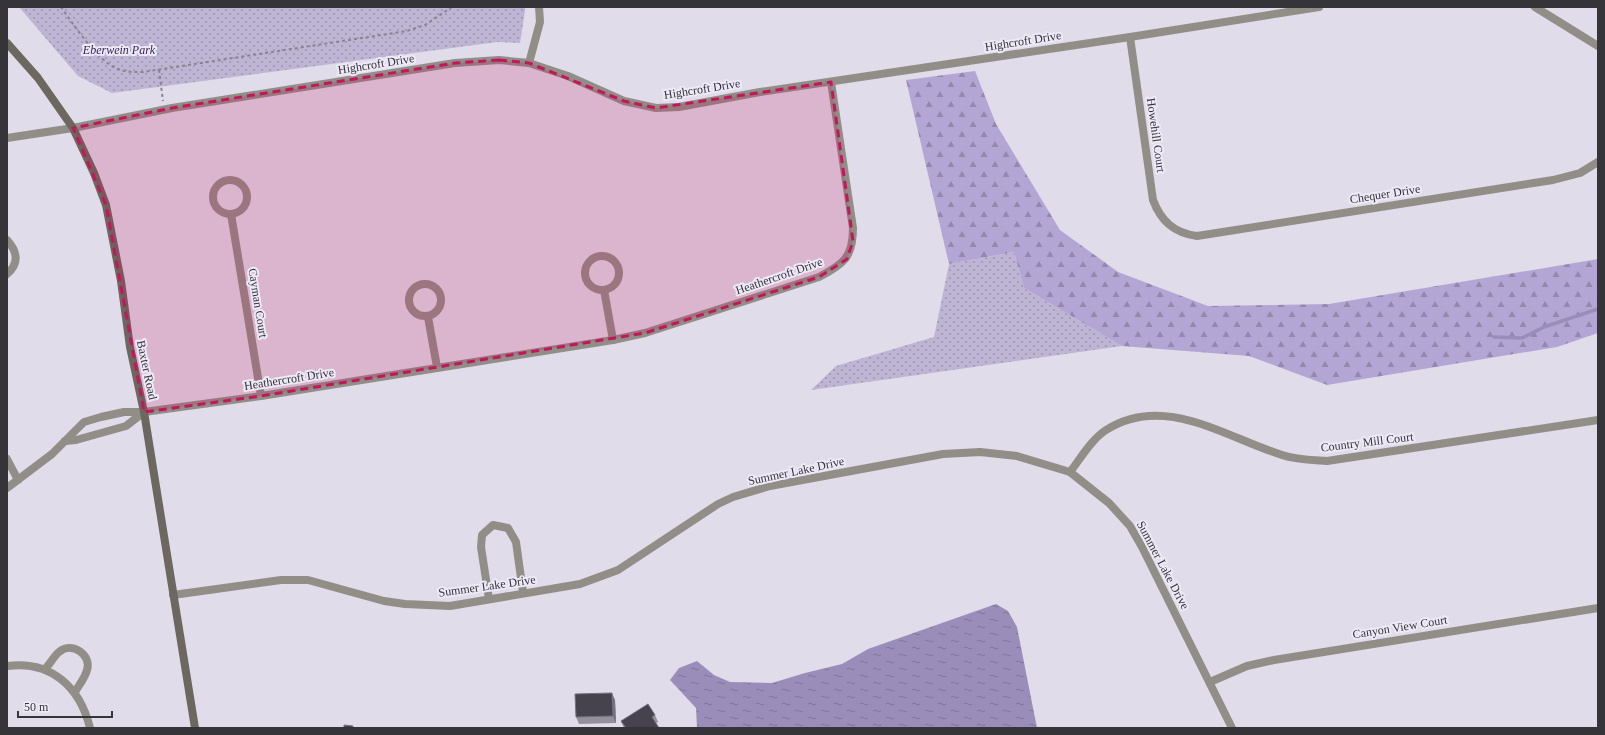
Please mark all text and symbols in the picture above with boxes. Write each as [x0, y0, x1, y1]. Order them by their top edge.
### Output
street label: Highcroft Drive [984, 28, 1062, 54]
park label: Eberwein Park [82, 43, 156, 57]
street label: Highcroft Drive [337, 51, 415, 77]
street label: Highcroft Drive [663, 76, 741, 102]
street label: Howehill Court [1144, 97, 1168, 174]
street label: Chequer Drive [1349, 182, 1421, 206]
street label: Heathercroft Drive [734, 255, 824, 297]
street label: Cayman Court [246, 267, 271, 339]
street label: Baxter Road [134, 339, 160, 401]
street label: Heathercroft Drive [243, 365, 335, 393]
street label: Country Mill Court [1320, 429, 1415, 455]
street label: Summer Lake Drive [747, 454, 845, 488]
street label: Summer Lake Drive [1134, 518, 1192, 612]
street label: Summer Lake Drive [438, 572, 536, 600]
street label: Canyon View Court [1352, 612, 1449, 641]
scale bar [18, 693, 112, 719]
text: 50 m [24, 700, 49, 714]

